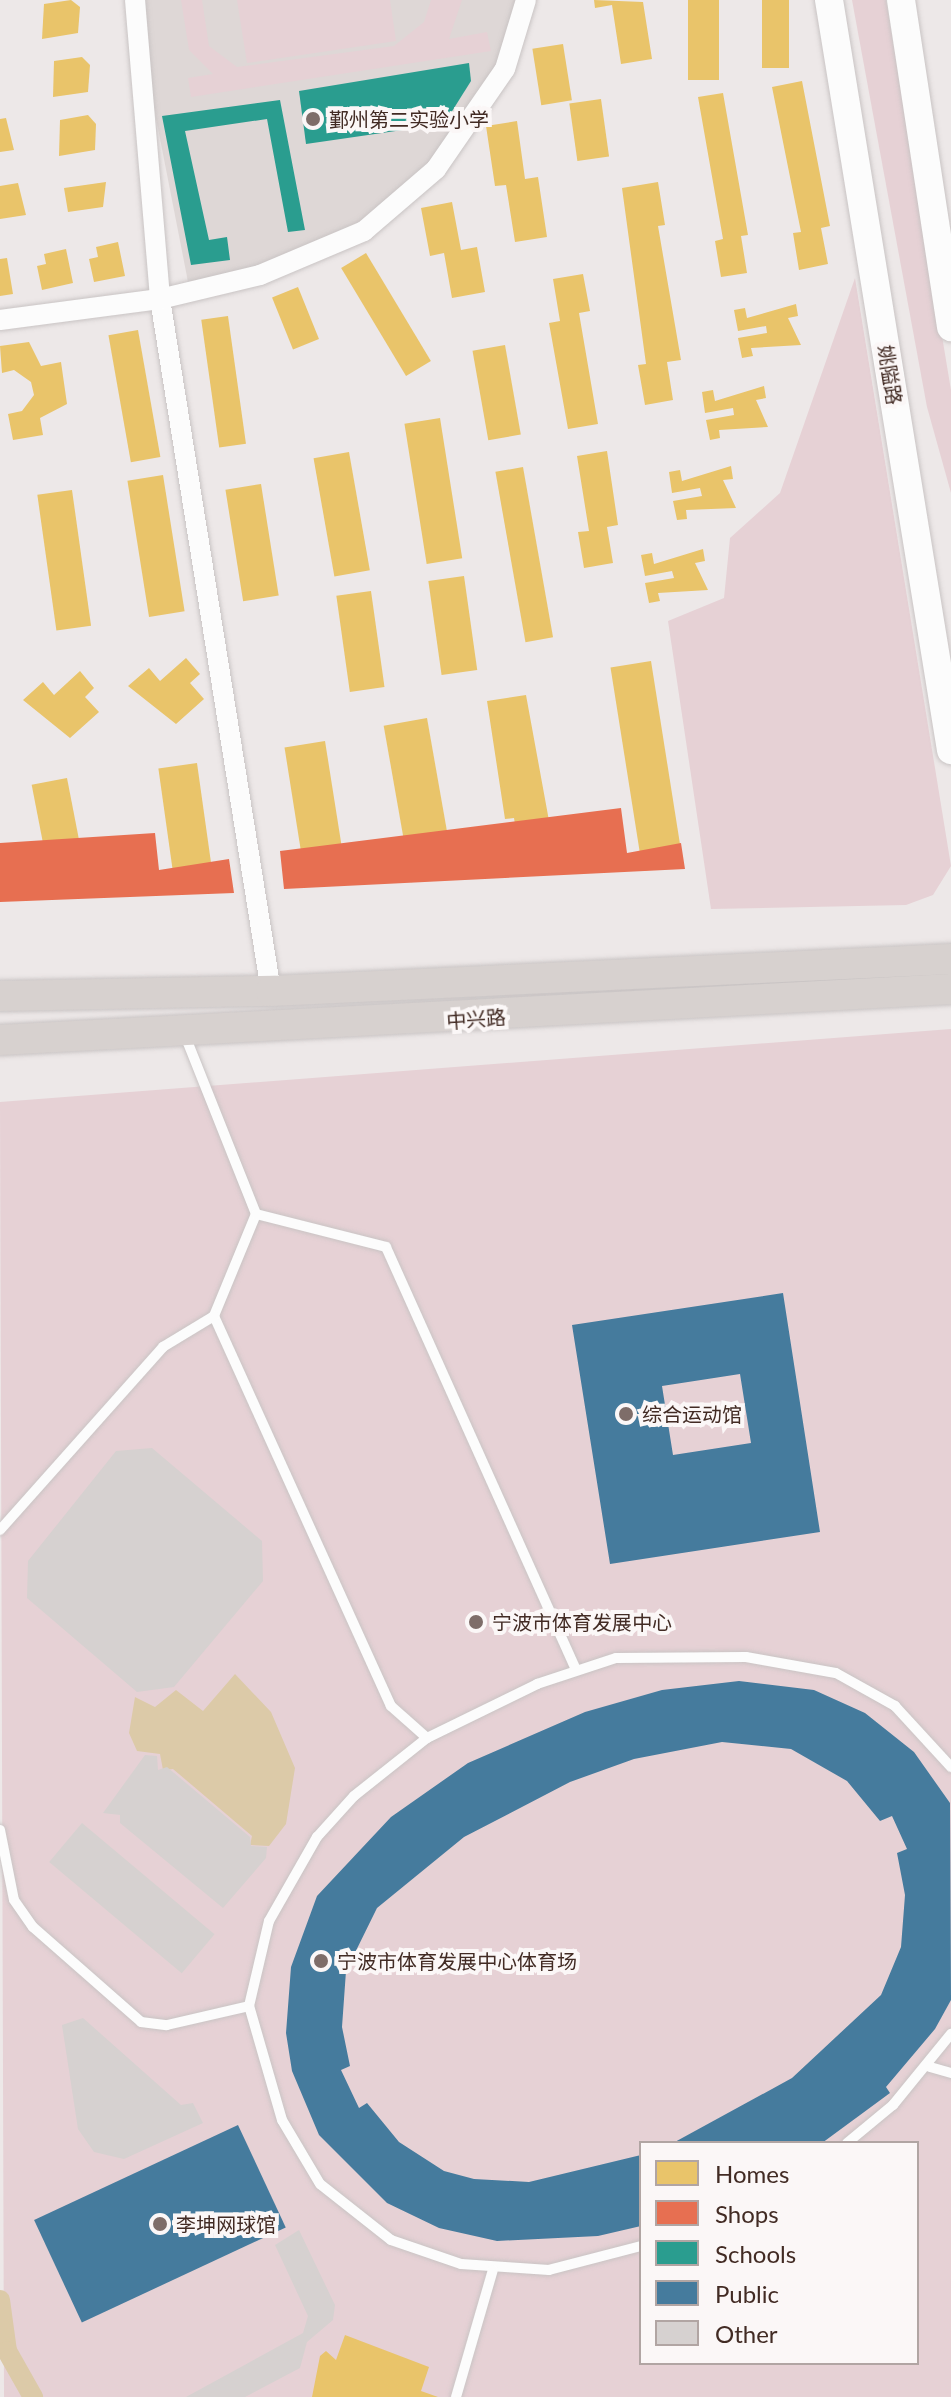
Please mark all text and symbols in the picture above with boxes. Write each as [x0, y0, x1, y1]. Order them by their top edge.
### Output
place label: 鄞州第二实验小学 [329, 107, 489, 131]
marker: 鄞州第二实验小学 [304, 110, 322, 128]
street label: 姚隘路 [873, 343, 907, 407]
street label: 中兴路 [445, 1005, 507, 1033]
place label: 综合运动馆 [642, 1402, 742, 1426]
marker: 综合运动馆 [617, 1405, 635, 1423]
place label: 宁波市体育发展中心 [492, 1610, 672, 1634]
marker: 宁波市体育发展中心 [467, 1613, 485, 1631]
place label: 宁波市体育发展中心体育场 [337, 1949, 577, 1973]
marker: 宁波市体育发展中心体育场 [312, 1952, 330, 1970]
legend [639, 2141, 919, 2365]
text: Homes [715, 2159, 789, 2188]
text: Shops [715, 2199, 779, 2228]
place label: 李坤网球馆 [176, 2212, 276, 2236]
marker: 李坤网球馆 [151, 2215, 169, 2233]
text: Schools [715, 2239, 796, 2268]
text: Public [715, 2279, 779, 2308]
text: Other [715, 2319, 778, 2348]

